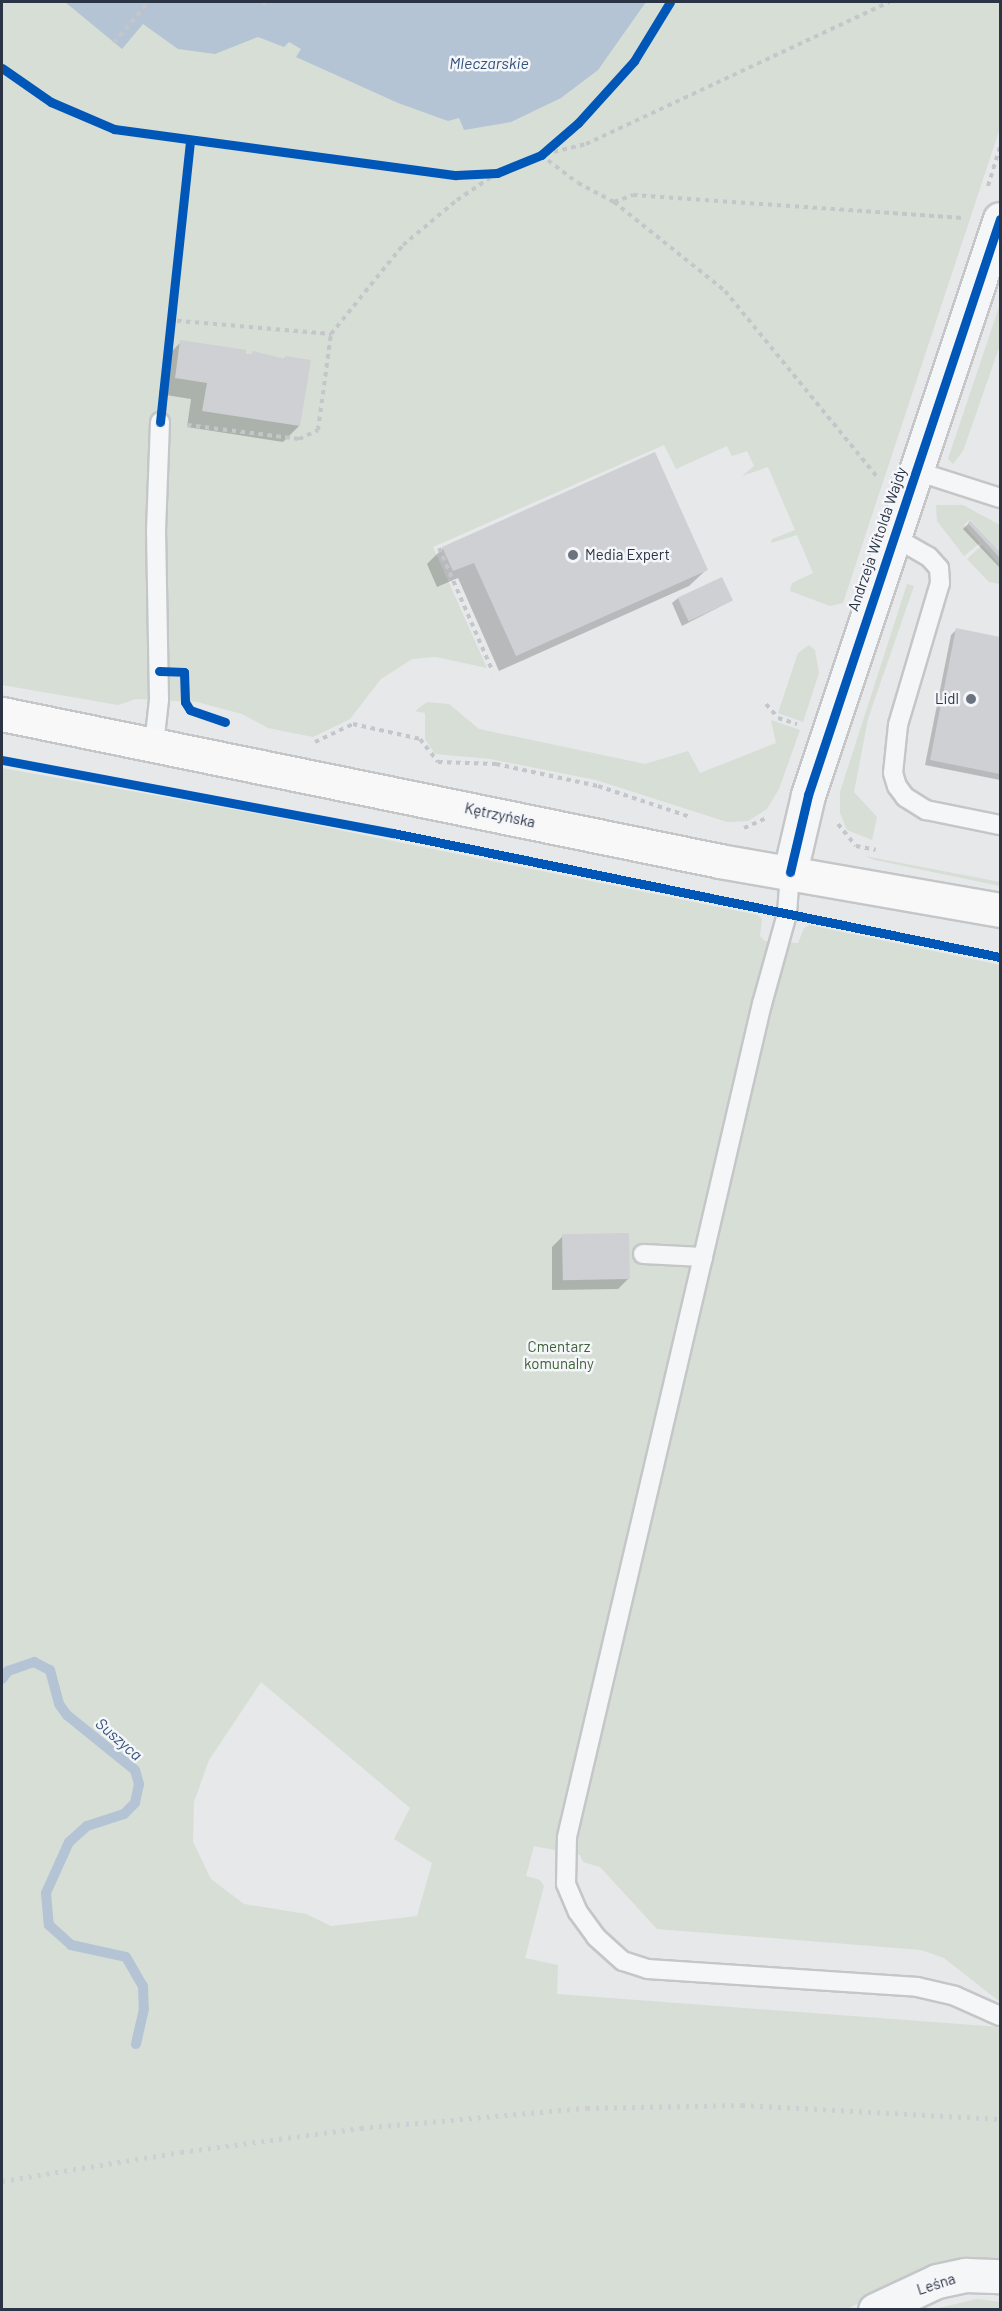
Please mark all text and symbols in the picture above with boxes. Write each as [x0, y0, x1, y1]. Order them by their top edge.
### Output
water label: Mleczarskie [449, 53, 529, 73]
street label: Andrzeja Witolda Wajdy [844, 464, 910, 614]
place label: Media Expert [585, 546, 670, 564]
marker: Media Expert [566, 548, 580, 562]
place label: Lidl [935, 690, 959, 708]
marker: Lidl [964, 692, 978, 706]
street label: Kętrzyńska [463, 799, 537, 831]
park label: Cmentarz komunalny [524, 1337, 594, 1372]
water label: Suszyca [92, 1714, 146, 1764]
street label: Leśna [914, 2269, 958, 2299]

